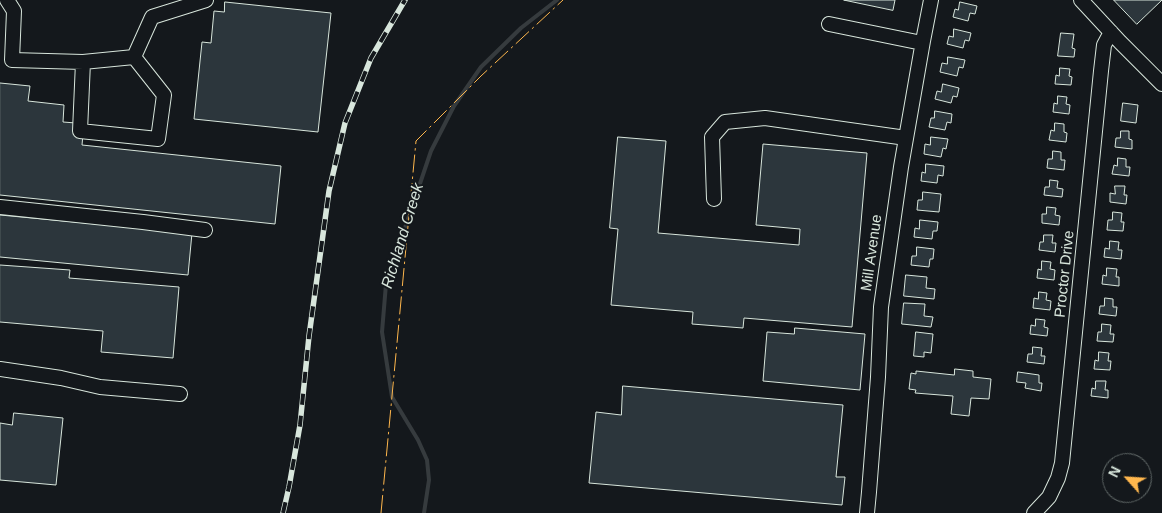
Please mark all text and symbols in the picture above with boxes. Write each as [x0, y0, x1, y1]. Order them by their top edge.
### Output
water label: Richland Creek [378, 181, 428, 291]
street label: Mill Avenue [858, 213, 886, 293]
street label: Proctor Drive [1051, 230, 1079, 318]
north arrow [1102, 453, 1152, 503]
text: N [1105, 464, 1124, 480]

